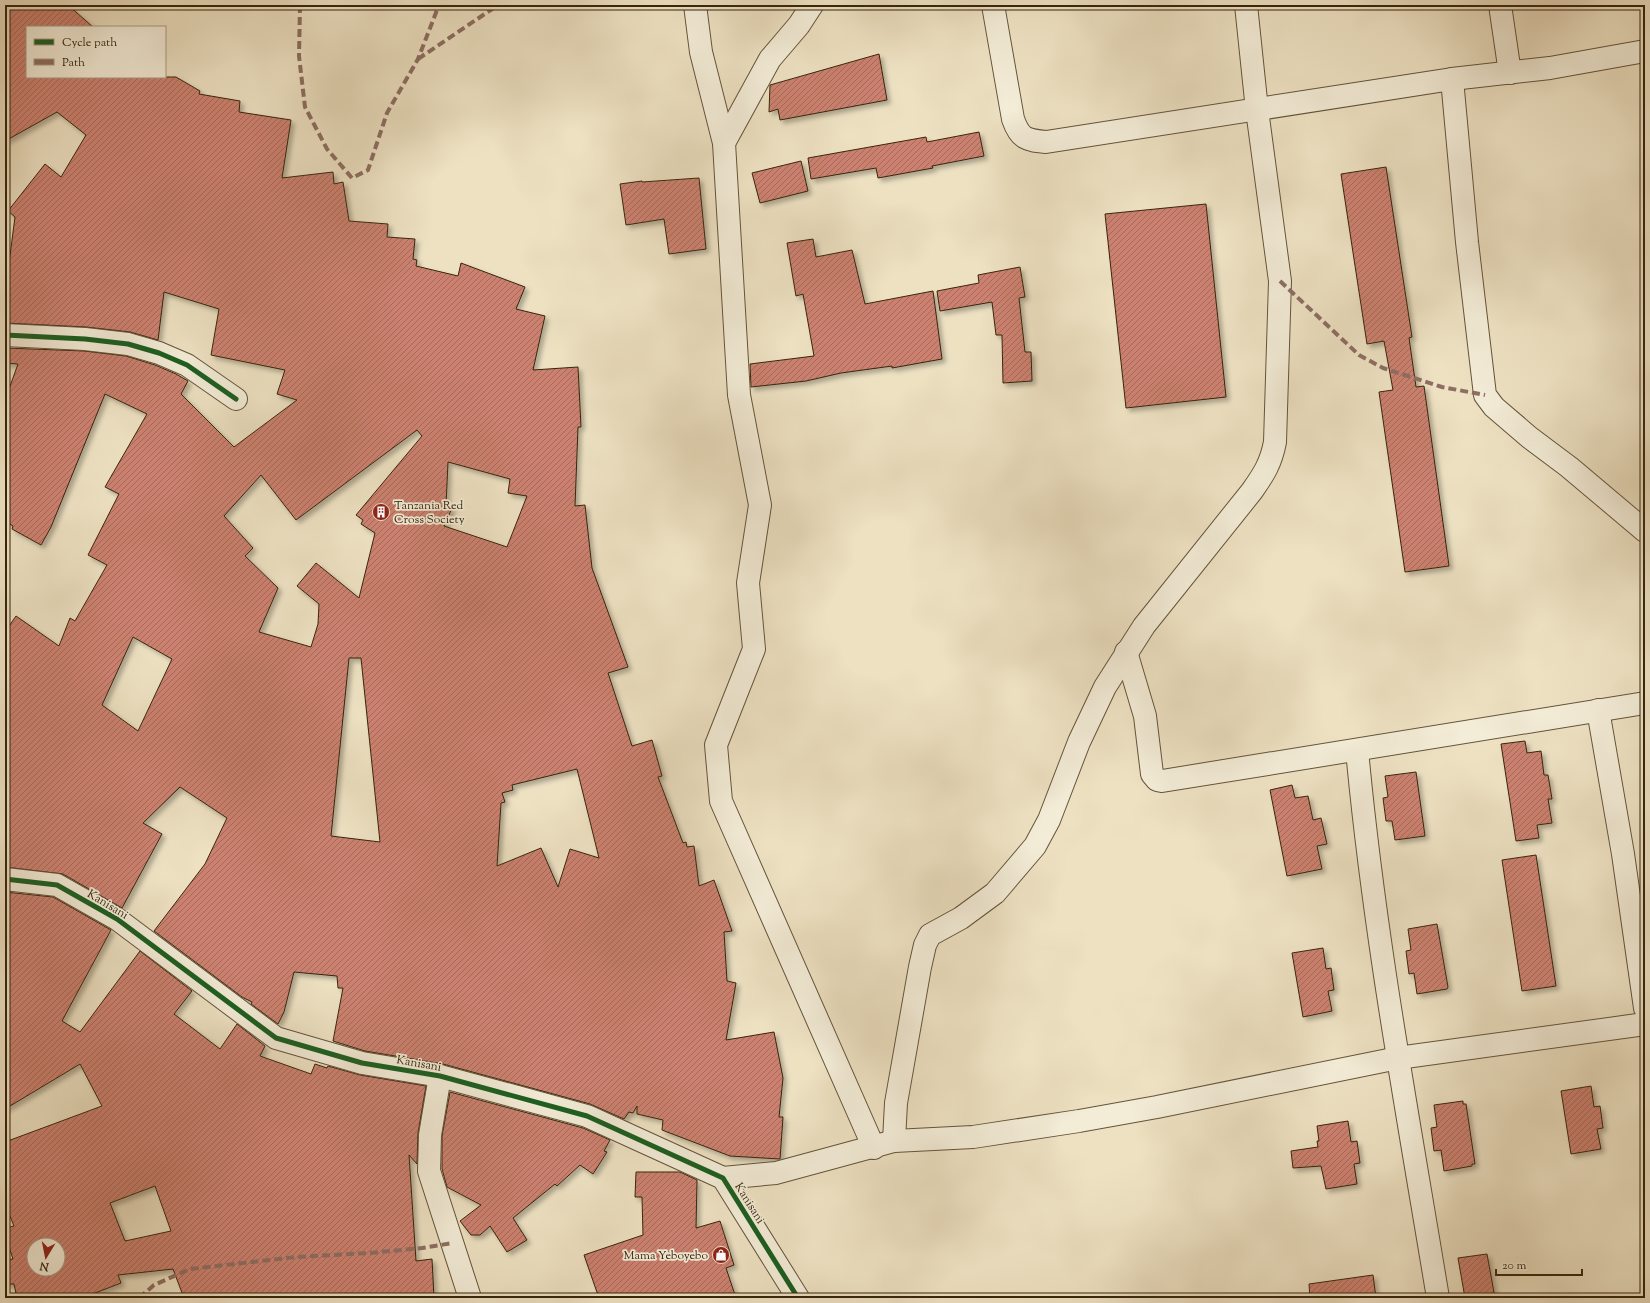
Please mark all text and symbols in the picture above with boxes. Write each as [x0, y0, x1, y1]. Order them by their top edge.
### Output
legend [26, 26, 166, 78]
text: Cycle path [62, 34, 117, 52]
text: Path [62, 54, 85, 72]
place label: Tanzania Red Cross Society [394, 497, 465, 529]
building icon: Tanzania Red Cross Society [371, 502, 391, 522]
street label: Kanisani [83, 885, 132, 925]
street label: Kanisani [395, 1051, 443, 1077]
street label: Kanisani [729, 1179, 769, 1228]
north arrow [26, 1237, 66, 1277]
shop icon: Mama Yeboyebo [711, 1245, 731, 1265]
place label: Mama Yeboyebo [623, 1247, 708, 1265]
scale bar [1496, 1251, 1582, 1277]
text: N [39, 1257, 51, 1275]
text: 20 m [1502, 1257, 1527, 1275]

